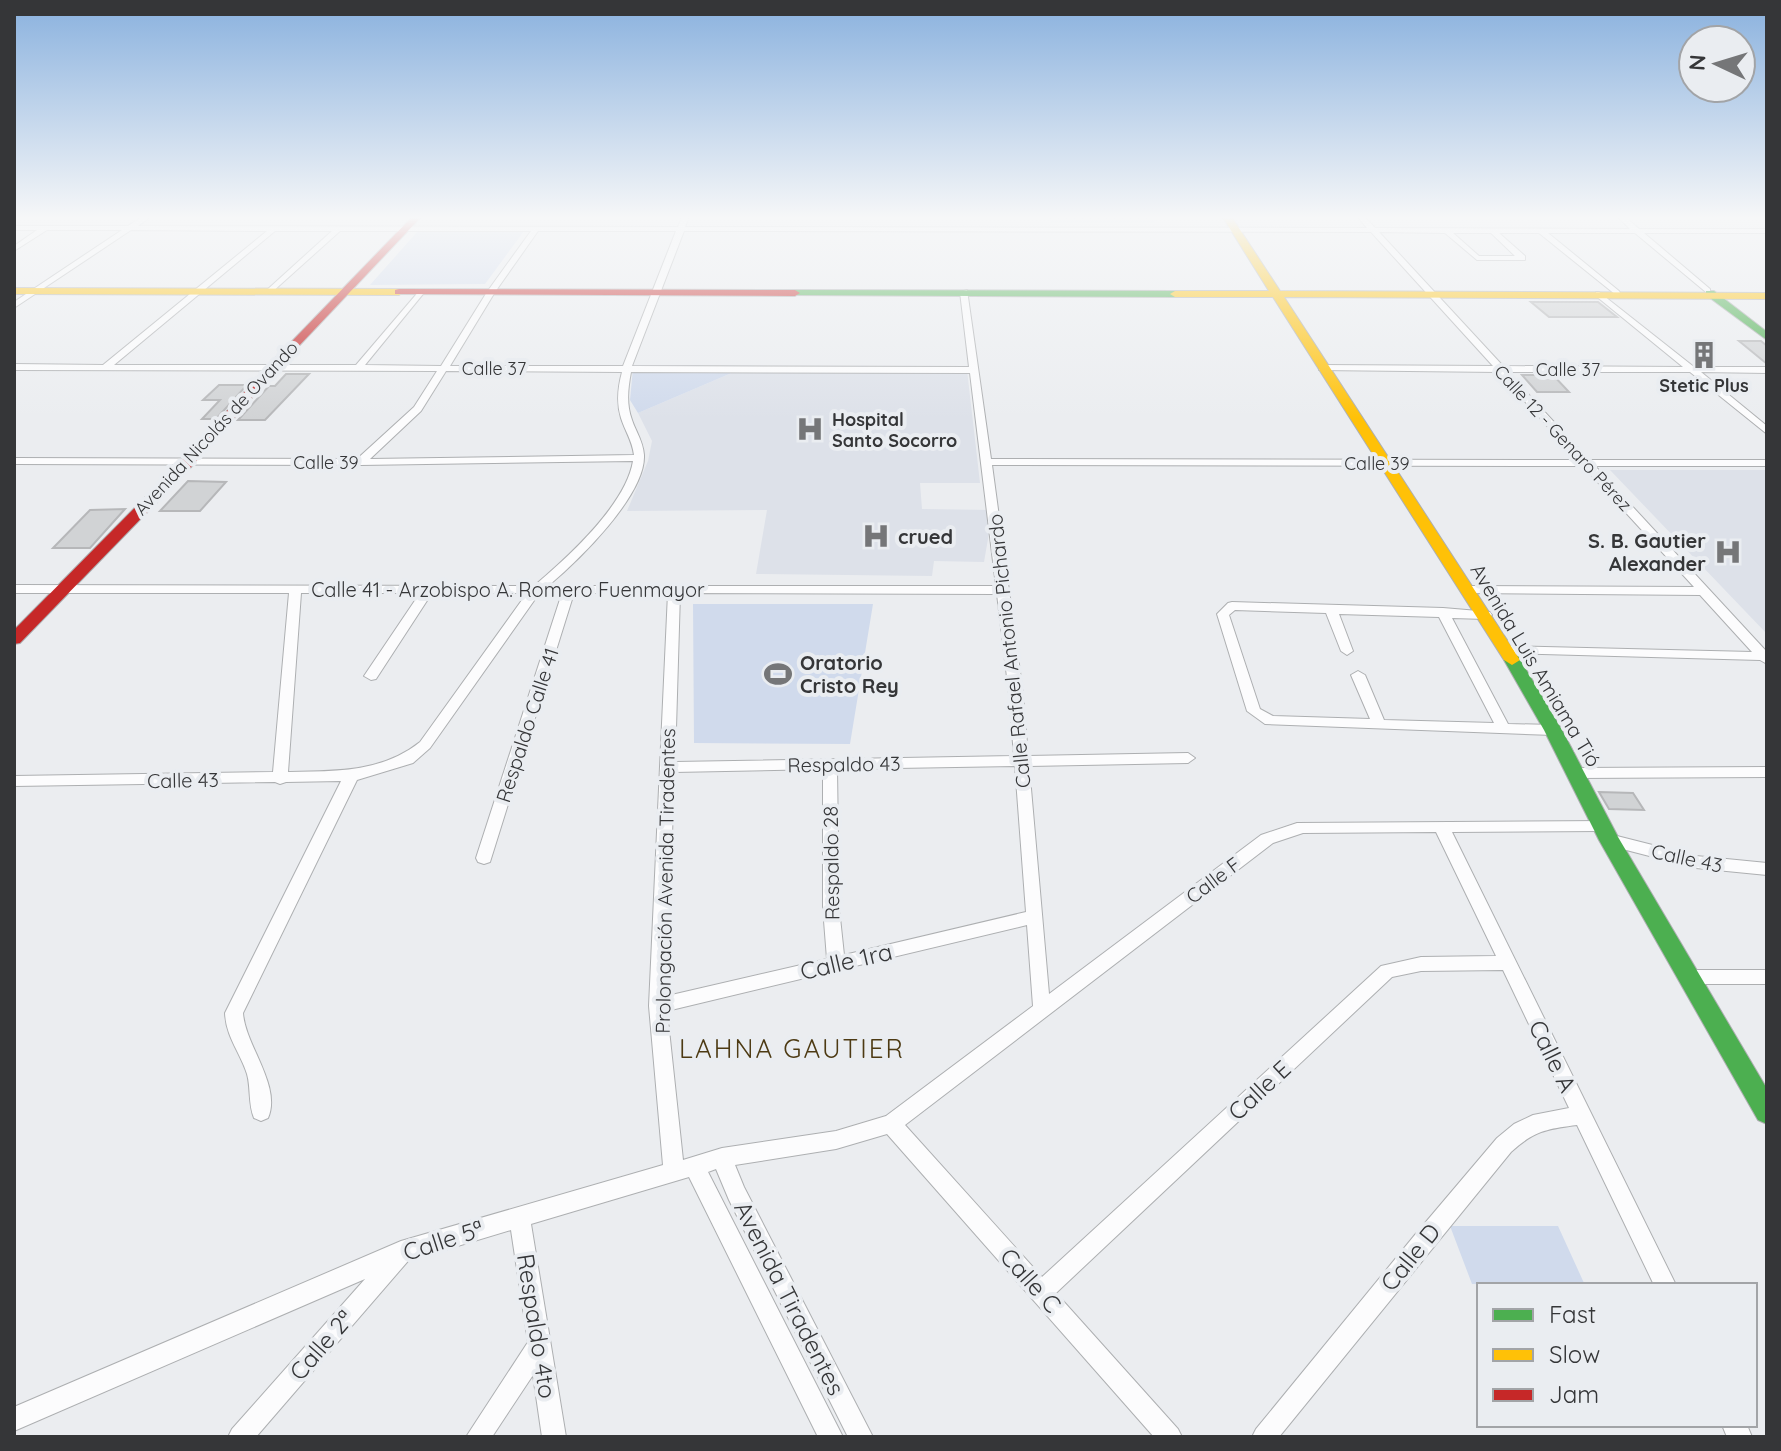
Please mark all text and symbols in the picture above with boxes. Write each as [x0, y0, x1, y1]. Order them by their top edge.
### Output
north arrow [1677, 24, 1757, 104]
text: N [1683, 54, 1712, 72]
street label: Avenida Nicolás de Ovando [129, 336, 303, 520]
building icon: Stetic Plus [1689, 340, 1719, 370]
street label: Calle 37 [462, 357, 526, 380]
street label: Calle 37 [1536, 358, 1600, 381]
street label: Calle 12 - Genaro Pérez [1489, 360, 1637, 516]
place label: Stetic Plus [1659, 374, 1749, 397]
place label: Hospital Santo Socorro [832, 408, 957, 452]
hospital icon: Hospital Santo Socorro [795, 414, 825, 444]
street label: Calle 39 [293, 451, 359, 474]
street label: Calle 39 [1344, 452, 1410, 475]
street label: Calle Rafael Antonio Pichardo [982, 513, 1036, 789]
hospital icon: crued [861, 521, 891, 551]
place label: crued [898, 524, 953, 549]
place label: S. B. Gautier Alexander [1588, 528, 1706, 576]
hospital icon: S. B. Gautier Alexander [1713, 537, 1743, 567]
street label: Avenida Luis Amiama Tió [1465, 559, 1607, 771]
street label: Calle 41 - Arzobispo A. Romero Fuenmayor [311, 577, 705, 602]
street label: Respaldo Calle 41 [490, 645, 564, 805]
place label: Oratorio Cristo Rey [800, 650, 899, 698]
sports icon: Oratorio Cristo Rey [763, 659, 793, 689]
street label: Prolongación Avenida Tiradentes [650, 728, 680, 1034]
street label: Respaldo 43 [787, 751, 901, 777]
street label: Calle 43 [147, 767, 219, 793]
street label: Respaldo 28 [818, 806, 844, 920]
street label: Calle 43 [1649, 838, 1725, 878]
street label: Calle F [1181, 851, 1245, 909]
street label: Calle 1ra [797, 936, 895, 986]
street label: Calle A [1523, 1015, 1583, 1097]
district label: LAHNA GAUTIER [679, 1032, 905, 1065]
street label: Calle E [1221, 1054, 1297, 1126]
street label: Avenida Tiradentes [728, 1196, 852, 1400]
street label: Calle 5ª [399, 1213, 487, 1267]
street label: Calle D [1374, 1217, 1446, 1297]
street label: Calle C [994, 1241, 1068, 1319]
street label: Respaldo 4to [511, 1252, 563, 1400]
legend [1477, 1283, 1757, 1427]
text: Fast [1549, 1299, 1596, 1329]
street label: Calle 2ª [283, 1304, 359, 1386]
text: Slow [1549, 1339, 1600, 1369]
text: Jam [1549, 1379, 1599, 1409]

